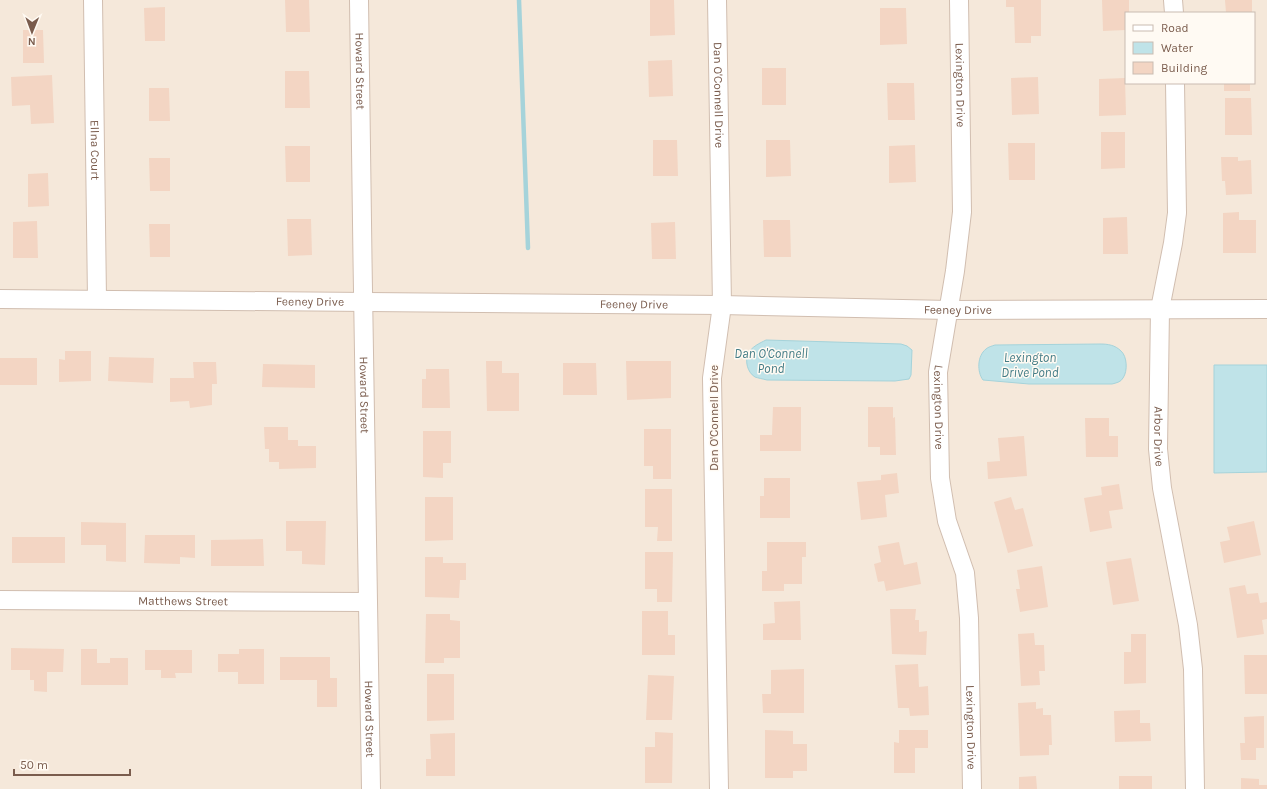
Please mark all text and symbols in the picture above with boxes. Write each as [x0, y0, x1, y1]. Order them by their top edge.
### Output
north arrow [12, 12, 52, 52]
legend [1125, 12, 1255, 84]
text: Road [1161, 21, 1189, 35]
street label: Howard Street [352, 32, 368, 110]
text: N [28, 35, 36, 48]
text: Water [1161, 41, 1194, 55]
street label: Dan O'Connell Drive [711, 42, 726, 148]
street label: Lexington Drive [953, 43, 968, 127]
text: Building [1161, 61, 1208, 75]
street label: Ellna Court [88, 120, 102, 181]
street label: Feeney Drive [276, 294, 344, 309]
street label: Feeney Drive [600, 297, 668, 312]
street label: Feeney Drive [924, 302, 992, 317]
water label: Dan O'Connell Pond [734, 346, 808, 376]
water label: Lexington Drive Pond [1001, 350, 1059, 380]
street label: Howard Street [357, 356, 372, 434]
street label: Lexington Drive [931, 364, 946, 450]
street label: Dan O'Connell Drive [707, 365, 721, 471]
street label: Arbor Drive [1151, 406, 1167, 467]
street label: Matthews Street [138, 594, 229, 608]
street label: Howard Street [362, 680, 377, 758]
street label: Lexington Drive [963, 685, 979, 770]
scale bar [14, 751, 130, 777]
text: 50 m [20, 758, 48, 772]

